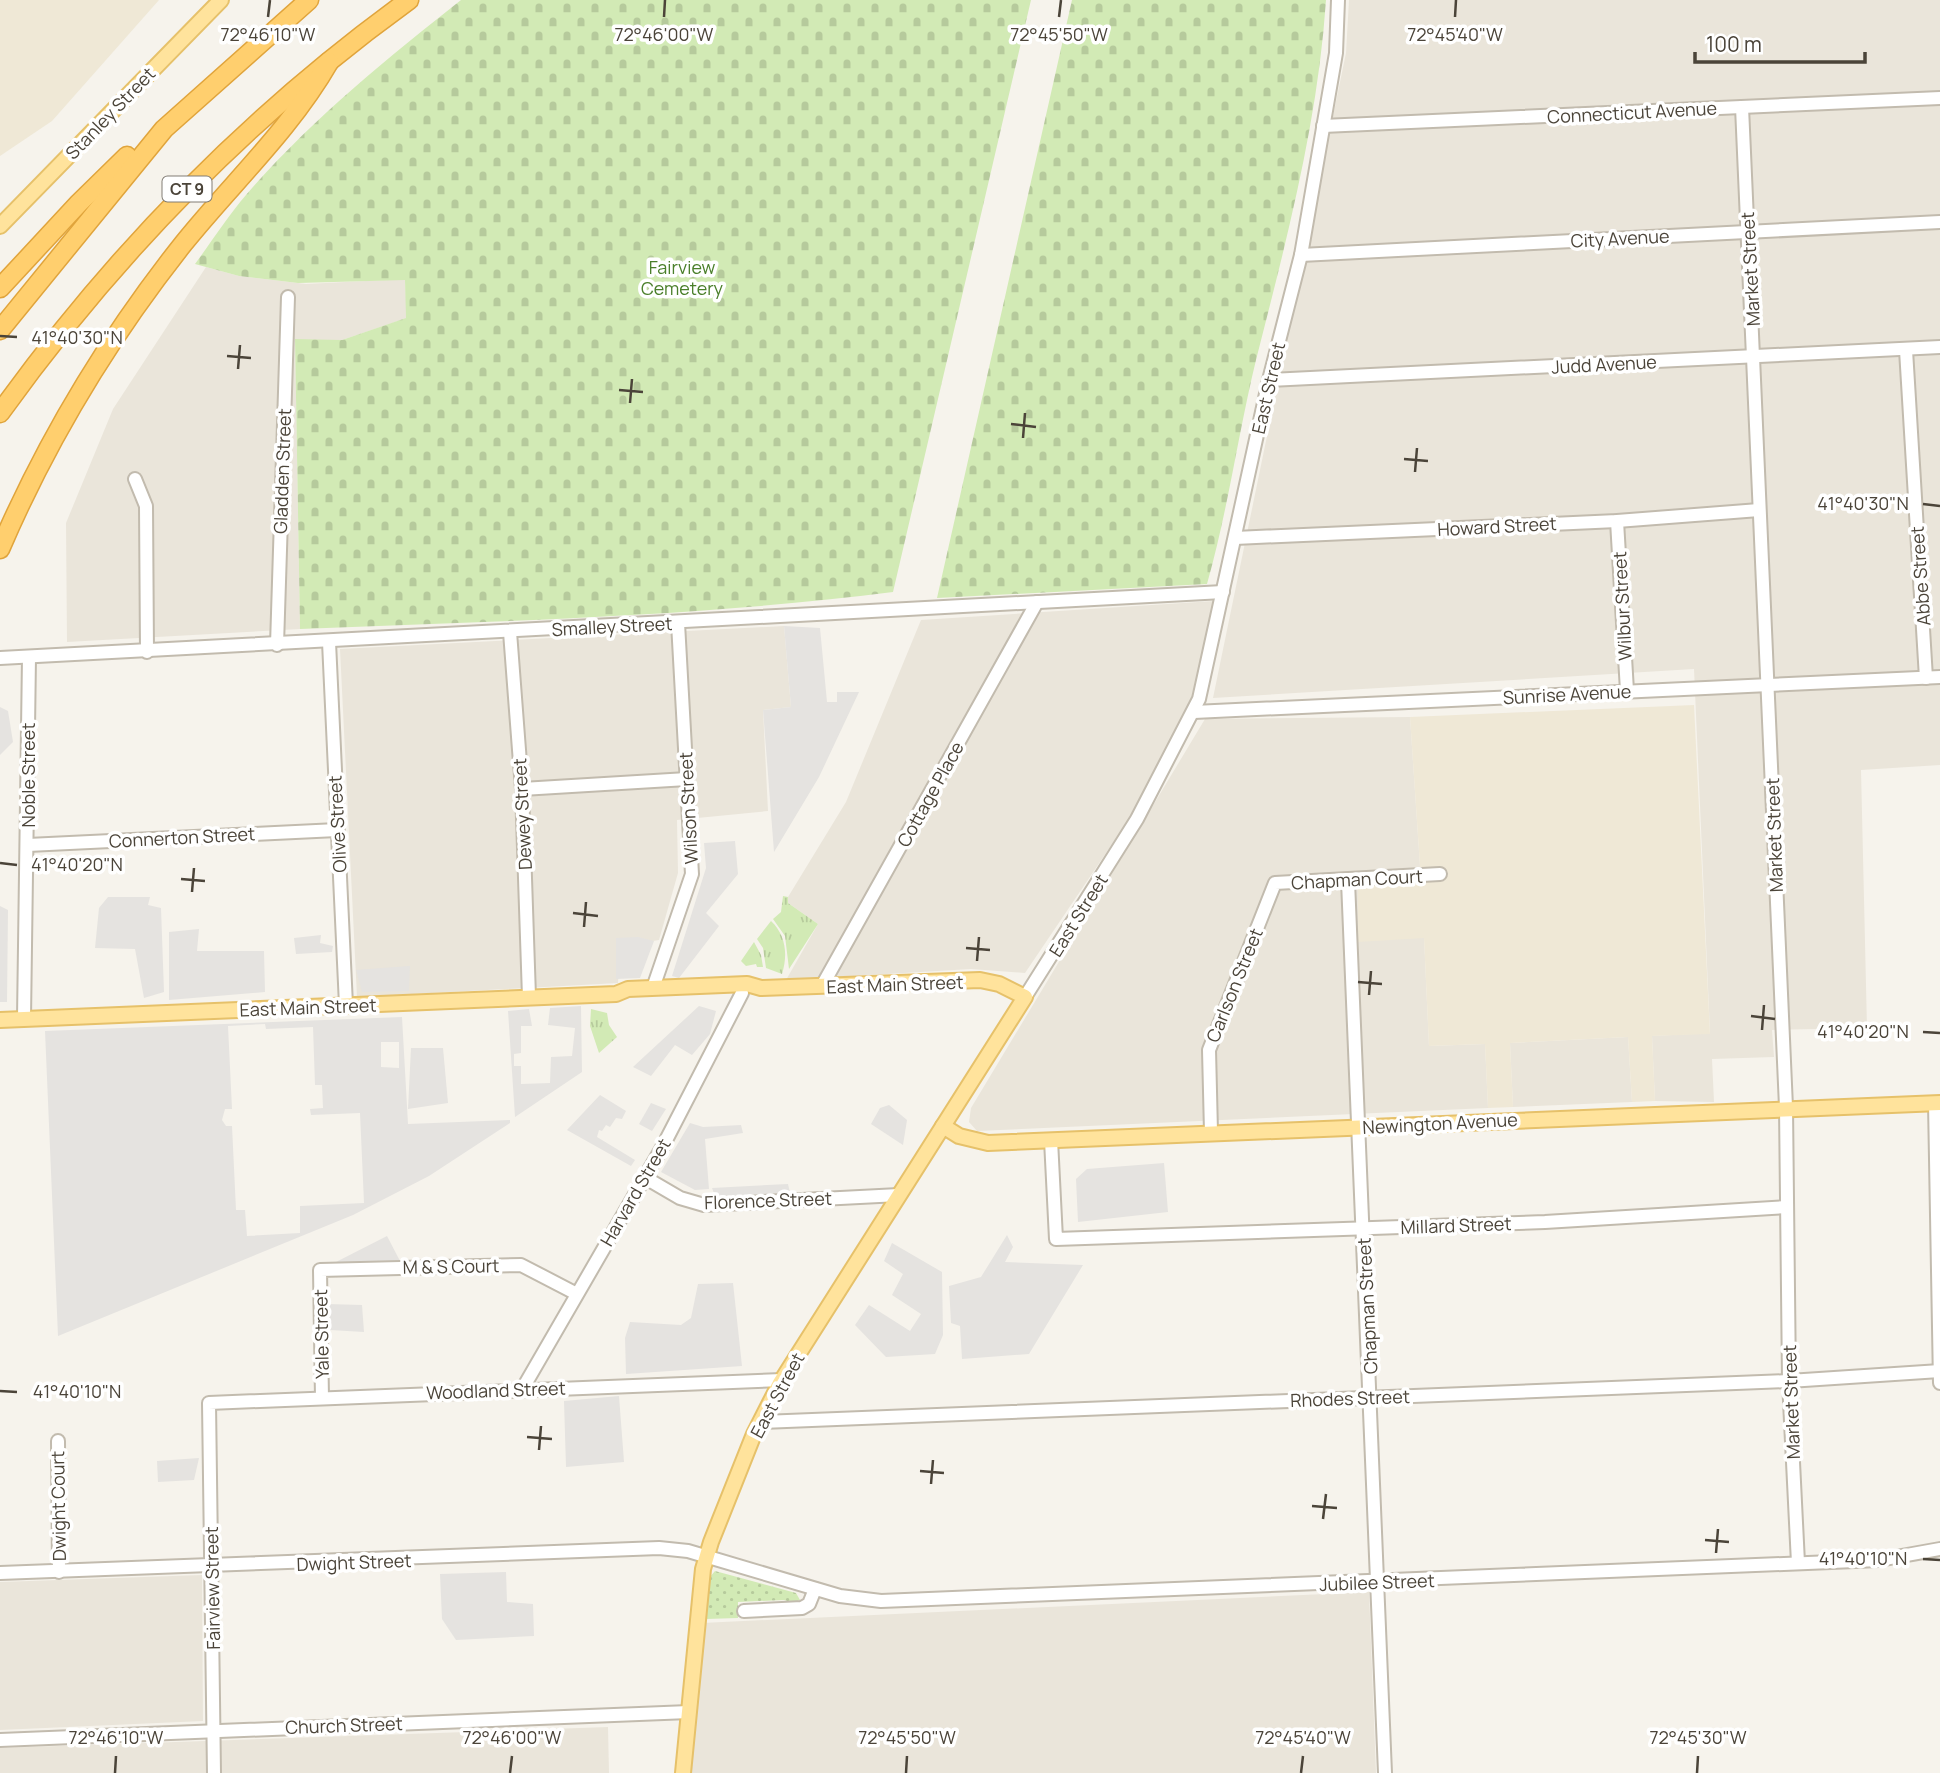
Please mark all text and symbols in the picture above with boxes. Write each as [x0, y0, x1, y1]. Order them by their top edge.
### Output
scale bar [1695, 21, 1865, 65]
text: 72°46'10"W [221, 22, 316, 46]
text: 72°46'00"W [615, 22, 714, 46]
text: 72°45'50"W [1010, 22, 1108, 46]
text: 72°45'40"W [1407, 22, 1503, 46]
text: 100 m [1706, 30, 1762, 58]
street label: Stanley Street [60, 62, 160, 164]
street label: Connecticut Avenue [1547, 96, 1717, 128]
road number: CT 9 [162, 176, 212, 202]
street label: Market Street [1735, 211, 1765, 327]
street label: City Avenue [1570, 223, 1670, 253]
park label: Fairview Cemetery [641, 255, 724, 300]
text: 41°40'30"N [31, 325, 123, 349]
street label: East Street [1246, 340, 1290, 436]
street label: Judd Avenue [1551, 349, 1657, 379]
street label: Gladden Street [268, 408, 296, 534]
text: 41°40'30"N [1817, 491, 1909, 515]
street label: Howard Street [1437, 511, 1557, 541]
street label: Abbe Street [1905, 525, 1935, 627]
street label: Wilbur Street [1607, 551, 1637, 661]
street label: Smalley Street [551, 611, 673, 641]
street label: Sunrise Avenue [1502, 679, 1632, 709]
street label: Noble Street [16, 723, 40, 827]
street label: Cottage Place [891, 737, 969, 851]
street label: Wilson Street [673, 751, 703, 865]
street label: Dewey Street [507, 757, 537, 871]
street label: Olive Street [322, 775, 352, 873]
street label: Market Street [1760, 777, 1788, 893]
street label: Connerton Street [108, 821, 256, 853]
text: 41°40'20"N [31, 852, 123, 876]
street label: Chapman Court [1291, 864, 1423, 894]
street label: East Street [1043, 869, 1113, 961]
street label: Carlson Street [1200, 924, 1268, 1046]
street label: East Main Street [826, 970, 964, 998]
street label: East Main Street [239, 993, 377, 1021]
text: 41°40'20"N [1817, 1019, 1909, 1043]
street label: Newington Avenue [1362, 1107, 1518, 1139]
street label: Harvard Street [594, 1134, 676, 1250]
street label: Florence Street [704, 1186, 832, 1214]
street label: Millard Street [1400, 1211, 1512, 1239]
street label: Chapman Street [1351, 1237, 1383, 1375]
street label: M & S Court [402, 1253, 500, 1279]
street label: Yale Street [308, 1289, 334, 1379]
street label: Market Street [1777, 1344, 1805, 1460]
street label: East Street [744, 1348, 810, 1442]
street label: Woodland Street [426, 1376, 566, 1404]
text: 41°40'10"N [33, 1379, 121, 1403]
street label: Rhodes Street [1290, 1384, 1410, 1412]
street label: Dwight Court [45, 1451, 71, 1561]
street label: Fairview Street [199, 1526, 225, 1650]
text: 41°40'10"N [1819, 1546, 1907, 1570]
street label: Dwight Street [296, 1548, 412, 1576]
street label: Jubilee Street [1319, 1568, 1435, 1596]
street label: Church Street [285, 1711, 403, 1739]
text: 72°46'10"W [69, 1725, 164, 1749]
text: 72°46'00"W [463, 1725, 562, 1749]
text: 72°45'50"W [858, 1725, 956, 1749]
text: 72°45'40"W [1255, 1725, 1351, 1749]
text: 72°45'30"W [1649, 1725, 1747, 1749]

